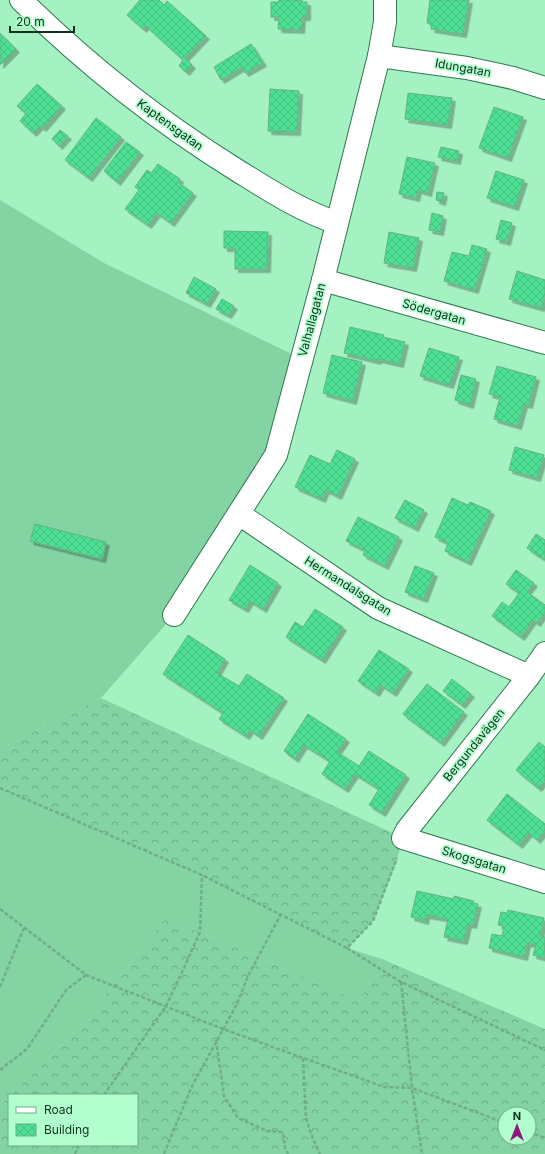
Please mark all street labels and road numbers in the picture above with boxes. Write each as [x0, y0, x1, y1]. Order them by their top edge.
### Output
street label: Idungatan [434, 55, 492, 80]
street label: Kaptensgatan [134, 96, 206, 154]
street label: Valhallagatan [294, 281, 329, 358]
street label: Södergatan [401, 295, 468, 328]
street label: Hermandalsgatan [302, 553, 395, 618]
street label: Bergundavägen [440, 705, 508, 784]
street label: Skogsgatan [440, 843, 508, 876]

